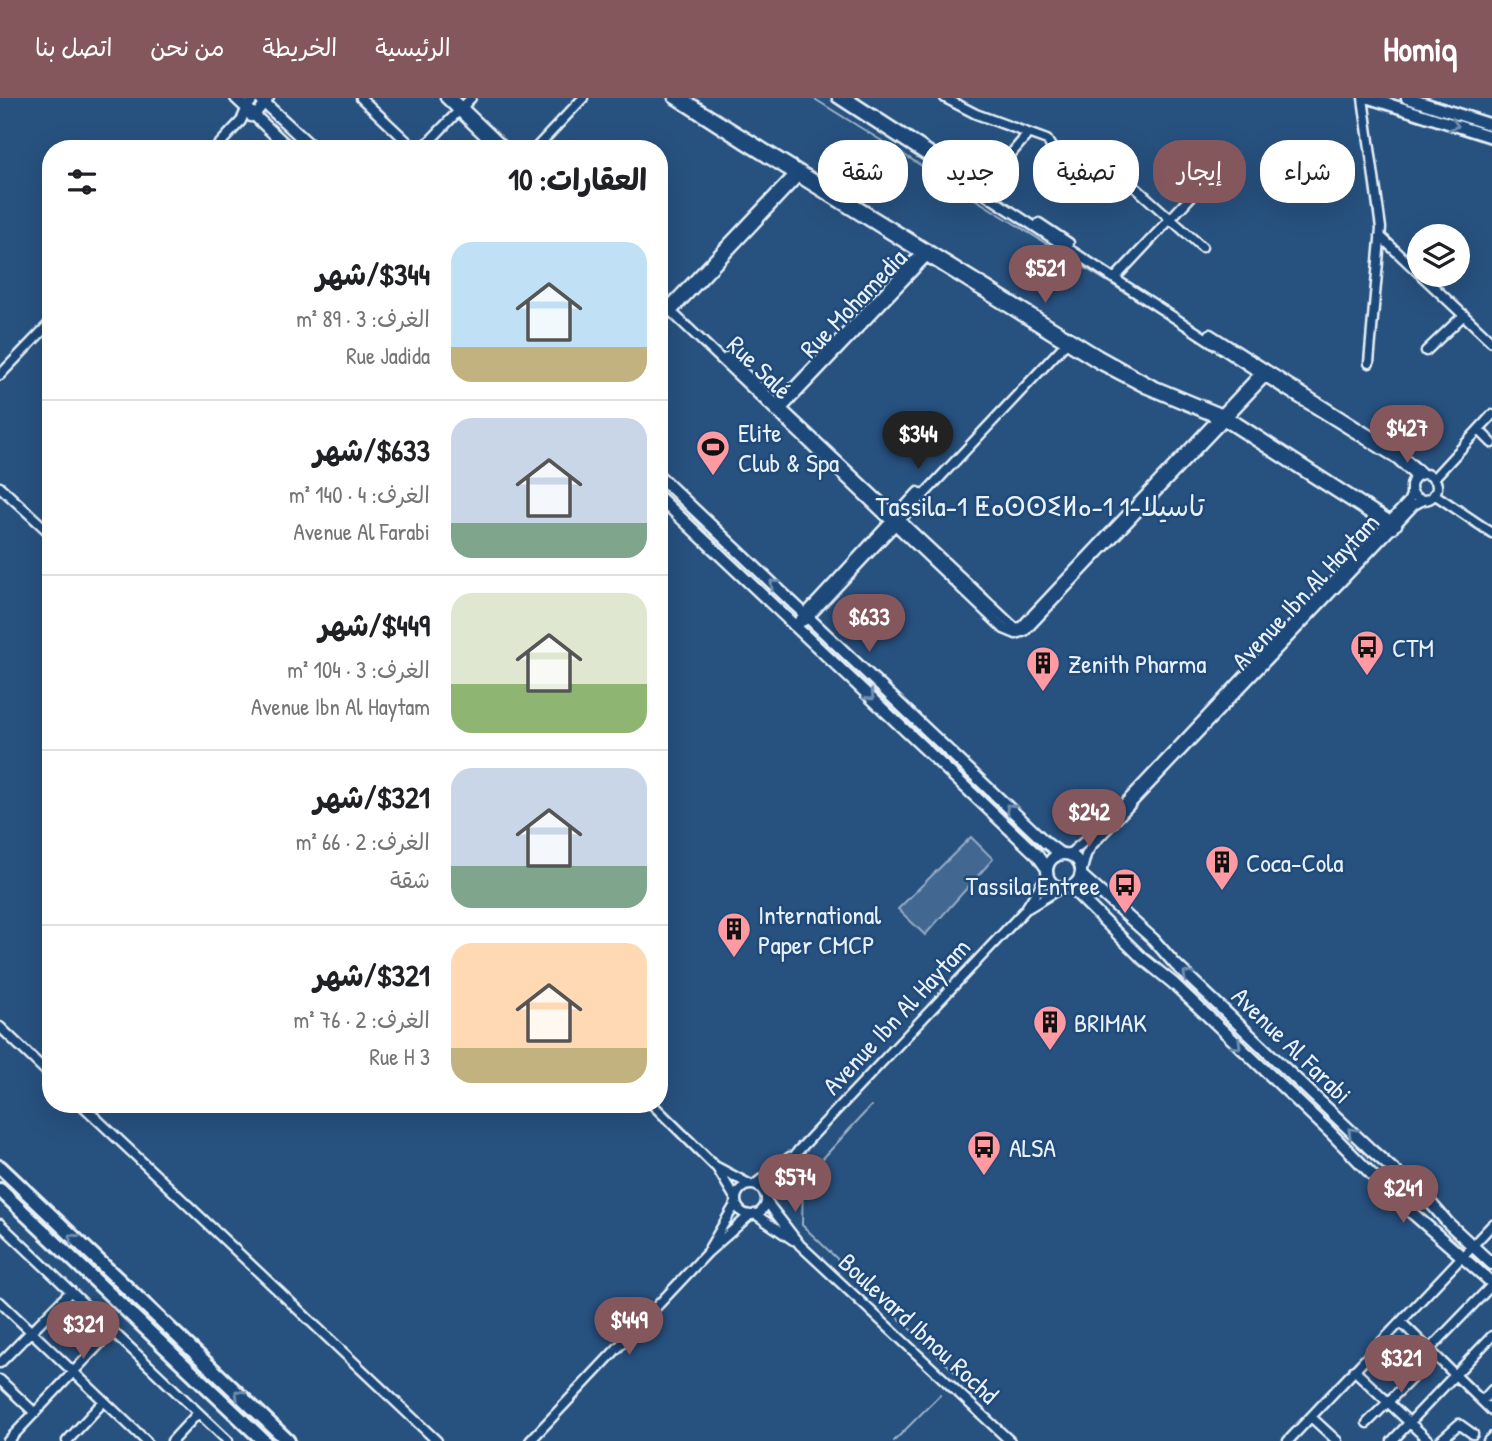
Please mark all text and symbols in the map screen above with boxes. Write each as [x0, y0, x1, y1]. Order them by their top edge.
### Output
text: Homiq [1383, 27, 1457, 71]
text: اتصل بنا [35, 31, 112, 63]
text: من نحن [150, 31, 224, 63]
text: الخريطة [262, 31, 337, 63]
text: الرئيسية [375, 31, 451, 63]
one-way arrow [1447, 117, 1460, 131]
chip: شقة [818, 140, 908, 203]
chip: جديد [922, 140, 1019, 203]
chip: تصفية [1033, 140, 1139, 203]
chip: إيجار [1153, 140, 1246, 203]
chip: شراء [1260, 140, 1355, 203]
text: العقارات: 10 [508, 159, 647, 199]
icon: filters [63, 163, 101, 201]
map controls [1407, 224, 1470, 287]
button: layers [1407, 224, 1470, 287]
street label: Rue Mohamedia [792, 241, 914, 365]
pin: $521 [1004, 246, 1086, 305]
text: $521 [1025, 252, 1065, 283]
text: $344/شهر [316, 254, 430, 294]
icon: home [507, 270, 591, 354]
text: الغرف: 3 · 89 m² [296, 303, 430, 334]
street label: Rue Salé [720, 327, 800, 407]
text: Rue Jadida [346, 340, 430, 371]
pin: $427 [1366, 406, 1448, 465]
pin: $344 [877, 412, 959, 471]
text: $427 [1386, 412, 1428, 443]
place label: Elite Club & Spa [738, 415, 839, 480]
text: $344 [898, 418, 938, 449]
sports icon: Elite Club & Spa [694, 428, 732, 477]
text: $633/شهر [313, 430, 430, 470]
icon: home [507, 446, 591, 530]
text: الغرف: 4 · 140 m² [289, 479, 430, 510]
district label: Tassila-1 ⵟⴰⵙⵙⵉⵍⴰ-1 1-تاسيلا [875, 487, 1205, 525]
street label: Avenue Ibn Al Haytam [1223, 505, 1387, 677]
text: Avenue Al Farabi [294, 516, 430, 547]
one-way arrow [769, 580, 782, 593]
pin: $633 [828, 594, 910, 654]
text: $633 [848, 601, 890, 632]
text: $449/شهر [319, 605, 430, 645]
icon: home [507, 621, 591, 705]
bus stop icon: CTM [1348, 628, 1386, 677]
place label: CTM [1392, 630, 1434, 665]
building icon: Zenith Pharma [1024, 644, 1062, 693]
place label: Zenith Pharma [1068, 646, 1206, 681]
text: الغرف: 3 · 104 m² [287, 654, 430, 685]
one-way arrow [862, 688, 875, 701]
text: Avenue Ibn Al Haytam [251, 691, 430, 722]
text: $321/شهر [314, 777, 430, 817]
pin: $242 [1048, 790, 1130, 849]
icon: home [507, 796, 591, 880]
text: $242 [1068, 796, 1110, 827]
one-way arrow [1005, 804, 1018, 817]
text: الغرف: 2 · 66 m² [296, 826, 430, 857]
building icon: Coca-Cola [1203, 843, 1241, 892]
place label: Coca-Cola [1246, 845, 1343, 880]
text: شقة [390, 864, 430, 895]
bus stop icon: Tassila Entree [1106, 866, 1144, 915]
place label: Tassila Entree [966, 868, 1100, 903]
place label: International Paper CMCP [758, 897, 881, 962]
building icon: International Paper CMCP [715, 910, 753, 959]
street label: Avenue Ibn Al Haytam [814, 930, 978, 1102]
text: $321/شهر [314, 955, 430, 995]
one-way arrow [1182, 970, 1195, 983]
icon: home [507, 971, 591, 1055]
street label: Avenue Al Farabi [1224, 979, 1360, 1111]
building icon: BRIMAK [1031, 1003, 1069, 1052]
text: الغرف: 2 · 76 m² [294, 1004, 430, 1035]
place label: BRIMAK [1074, 1005, 1147, 1040]
one-way arrow [1229, 1036, 1242, 1049]
text: Rue H 3 [370, 1041, 430, 1072]
one-way arrow [1347, 1127, 1360, 1140]
bus stop icon: ALSA [965, 1128, 1003, 1177]
place label: ALSA [1009, 1130, 1056, 1165]
pin: $574 [754, 1154, 836, 1214]
text: $574 [774, 1161, 816, 1192]
pin: $241 [1362, 1166, 1444, 1225]
text: $241 [1383, 1172, 1423, 1203]
one-way arrow [69, 1233, 82, 1246]
street label: Boulevard Ibnou Rochd [831, 1245, 1007, 1411]
pin: $449 [588, 1298, 670, 1357]
pin: $321 [42, 1302, 124, 1361]
text: $449 [610, 1304, 648, 1335]
text: $321 [62, 1308, 104, 1339]
pin: $321 [1360, 1336, 1442, 1395]
text: $321 [1380, 1342, 1422, 1373]
one-way arrow [234, 1390, 247, 1402]

